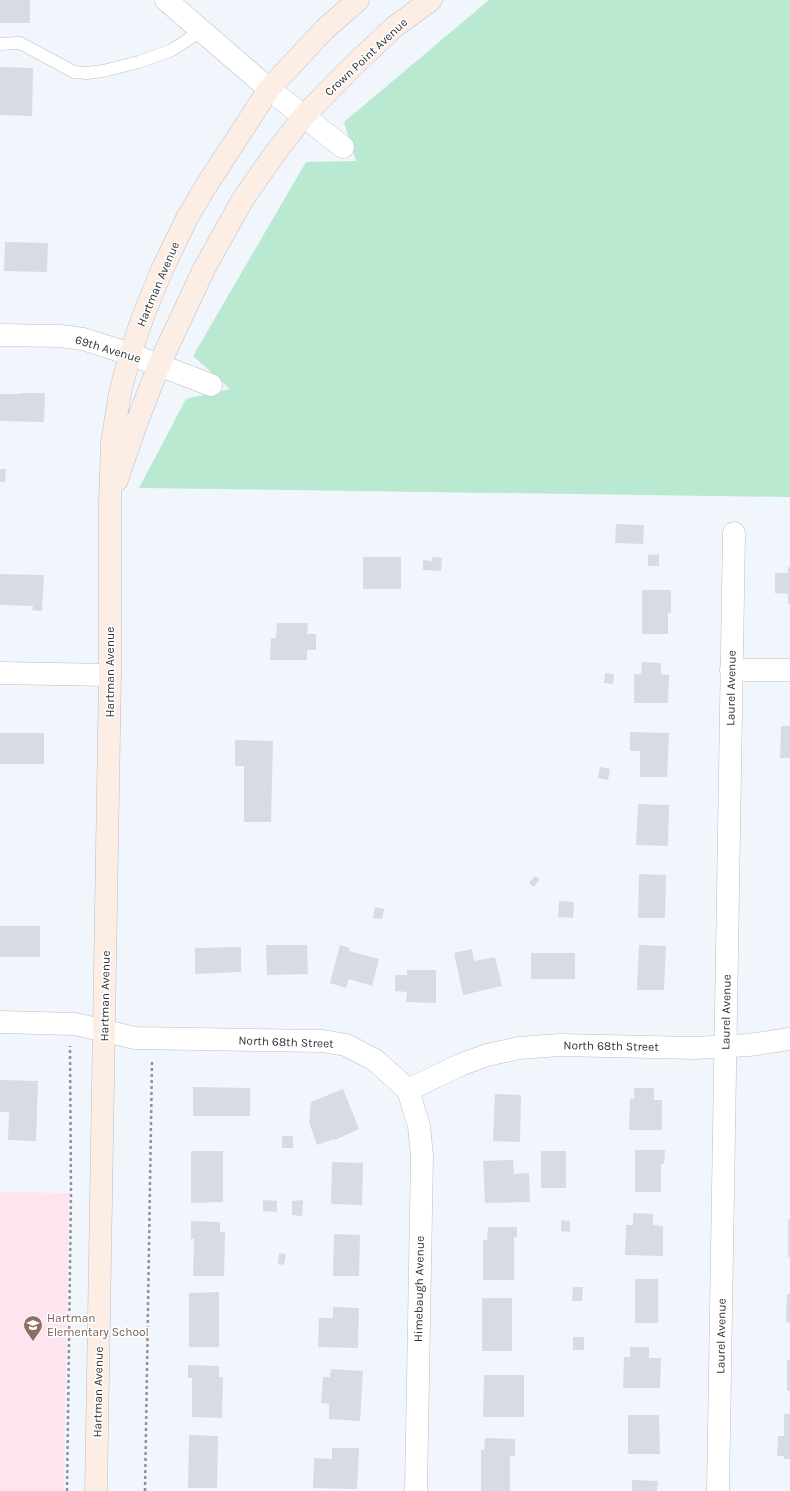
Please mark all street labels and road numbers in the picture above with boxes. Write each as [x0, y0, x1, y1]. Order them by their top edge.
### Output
street label: Crown Point Avenue [322, 15, 410, 99]
street label: Hartman Avenue [134, 239, 182, 329]
street label: 69th Avenue [73, 332, 143, 366]
street label: Hartman Avenue [103, 627, 117, 717]
street label: Laurel Avenue [723, 650, 739, 726]
street label: Hartman Avenue [97, 950, 113, 1042]
street label: Laurel Avenue [718, 974, 734, 1050]
street label: North 68th Street [238, 1033, 334, 1051]
street label: North 68th Street [563, 1038, 659, 1054]
street label: Himebaugh Avenue [411, 1236, 427, 1342]
street label: Laurel Avenue [713, 1298, 729, 1374]
street label: Hartman Avenue [90, 1346, 106, 1438]

